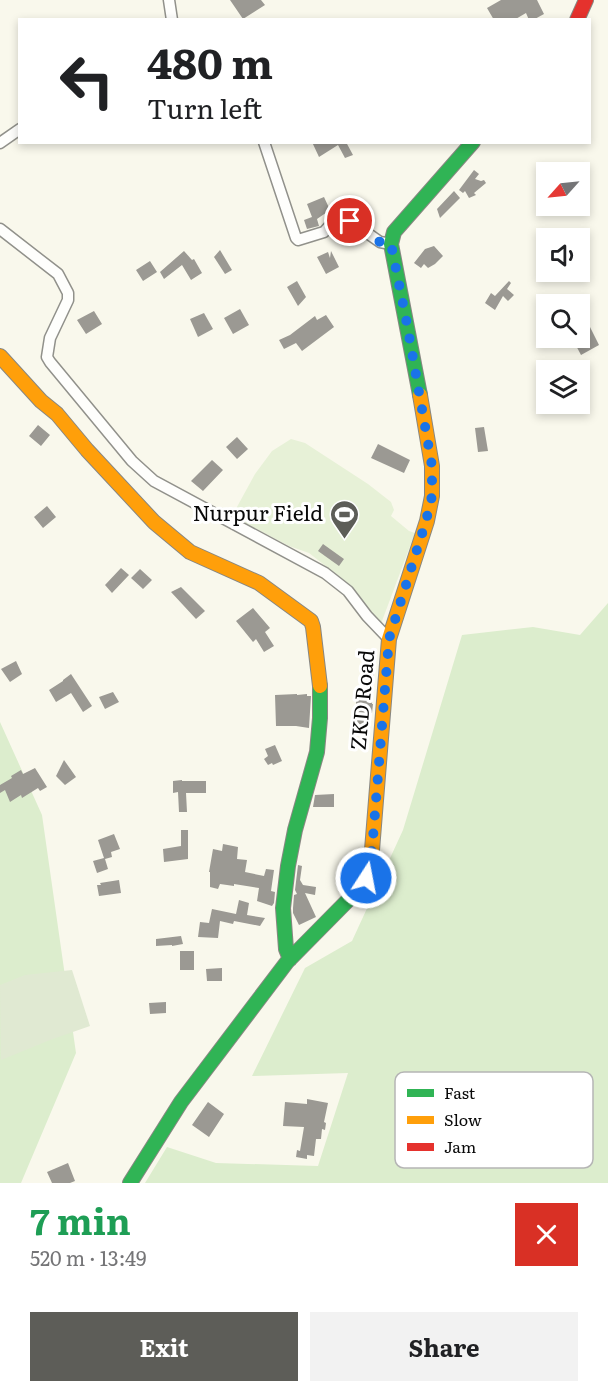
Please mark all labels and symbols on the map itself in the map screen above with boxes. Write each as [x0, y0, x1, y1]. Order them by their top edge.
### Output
north arrow [536, 162, 590, 216]
pin [324, 195, 375, 246]
place label: Nurpur Field [193, 496, 323, 527]
sports icon: Nurpur Field [328, 498, 360, 540]
street label: ZKD Road [341, 648, 380, 751]
position arrow [334, 846, 398, 910]
legend [395, 1072, 593, 1168]
text: Fast [444, 1080, 476, 1104]
text: Slow [444, 1107, 482, 1131]
text: Jam [444, 1134, 477, 1158]

